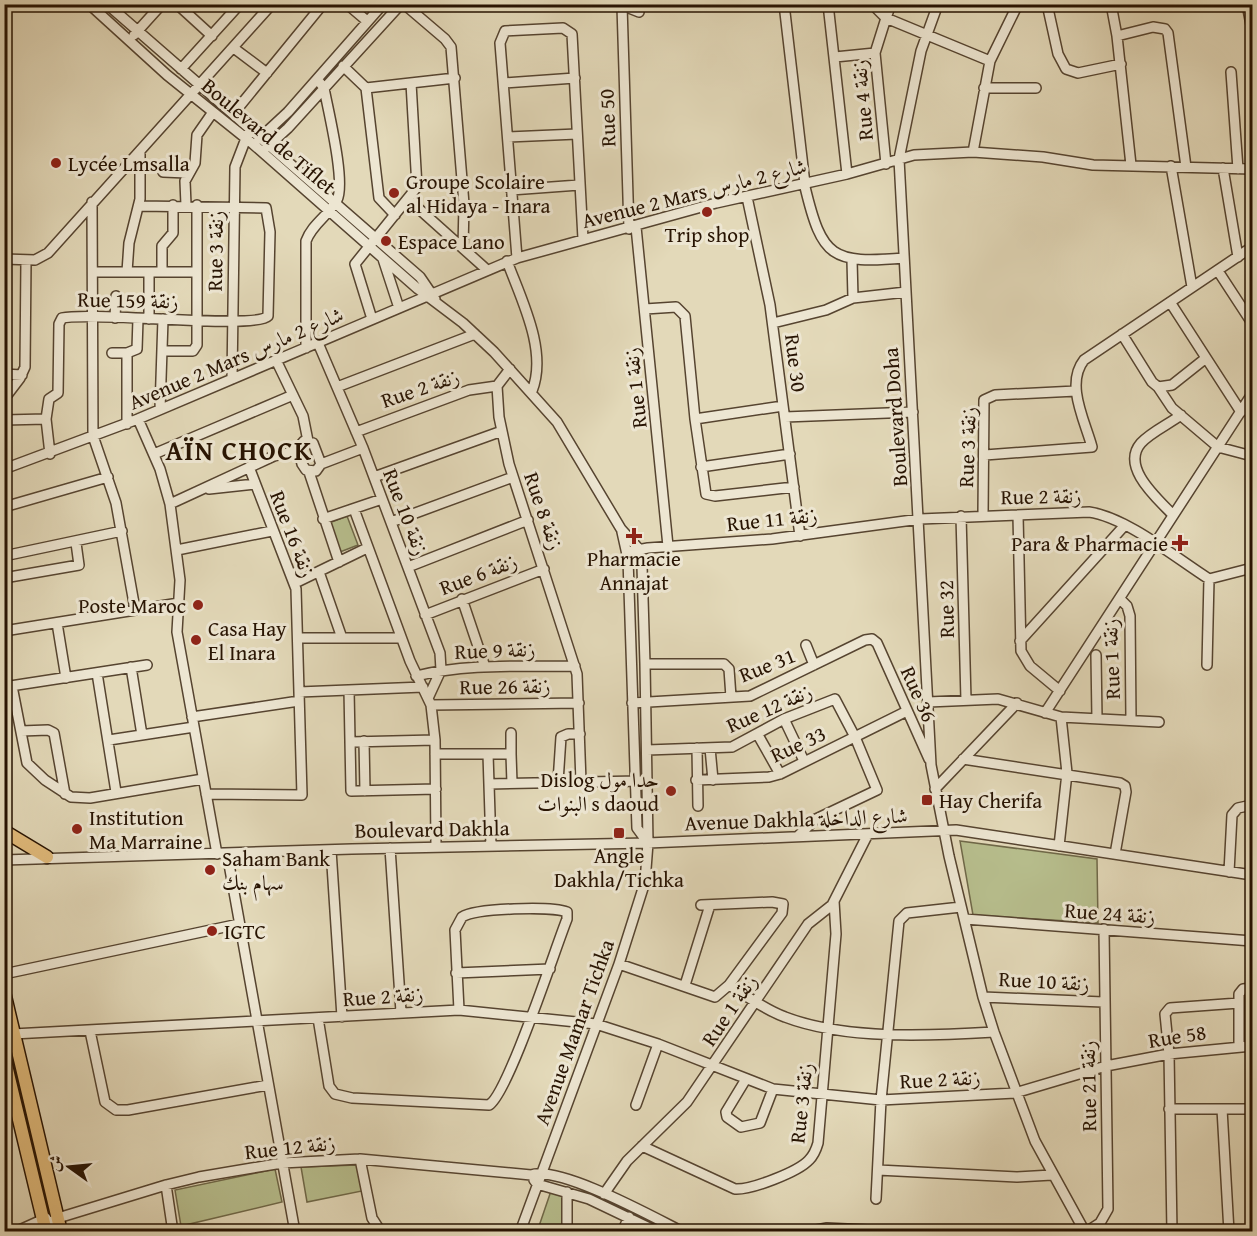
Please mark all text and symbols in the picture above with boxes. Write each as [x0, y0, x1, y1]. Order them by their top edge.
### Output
street label: Rue 4 زنقة [843, 58, 881, 142]
street label: Boulevard de Tiflet [195, 70, 343, 202]
street label: Rue 50 [590, 88, 624, 148]
place label: Lycée Lmsalla [68, 148, 190, 179]
street label: Avenue 2 Mars شارع 2 مارس [578, 150, 810, 239]
marker: Lycée Lmsalla [49, 156, 63, 170]
place label: Groupe Scolaire al Hidaya - Inara [406, 166, 551, 221]
marker: Groupe Scolaire al Hidaya - Inara [387, 186, 401, 200]
marker: Trip shop [700, 205, 714, 219]
street label: Rue 3 زنقة [199, 210, 231, 292]
place label: Trip shop [665, 219, 749, 250]
place label: Espace Lano [398, 226, 505, 257]
marker: Espace Lano [379, 234, 393, 248]
street label: Rue 159 زنقة [77, 284, 179, 316]
street label: Avenue 2 Mars شارع 2 مارس [124, 299, 349, 420]
street label: Rue 30 [777, 332, 815, 394]
street label: Rue 1 زنقة [615, 346, 655, 430]
street label: Boulevard Doha [875, 346, 915, 487]
street label: Rue 2 زنقة [377, 360, 463, 416]
street label: Rue 3 زنقة [950, 406, 984, 488]
district label: AÏN CHOCK [165, 430, 313, 470]
street label: Rue 10 زنقة [375, 464, 437, 560]
street label: Rue 8 زنقة [516, 468, 572, 554]
street label: Rue 2 زنقة [1000, 480, 1082, 512]
street label: Rue 16 زنقة [262, 486, 324, 582]
street label: Rue 11 زنقة [725, 499, 819, 539]
place label: Para & Pharmacie [1011, 528, 1168, 559]
marker: Pharmacie Annajat [627, 529, 641, 543]
marker: Para & Pharmacie [1173, 536, 1187, 550]
place label: Pharmacie Annajat [587, 543, 681, 598]
street label: Rue 6 زنقة [435, 545, 521, 603]
street label: Rue 32 [930, 580, 962, 638]
place label: Poste Maroc [78, 590, 186, 621]
marker: Poste Maroc [191, 598, 205, 612]
place label: Casa Hay El Inara [208, 613, 287, 668]
street label: Rue 1 زنقة [1094, 618, 1128, 700]
marker: Casa Hay El Inara [189, 633, 203, 647]
street label: Rue 9 زنقة [454, 633, 536, 667]
street label: Rue 31 [734, 640, 800, 690]
street label: Rue 36 [893, 661, 945, 727]
street label: Rue 26 زنقة [459, 670, 551, 702]
street label: Rue 12 زنقة [721, 675, 817, 741]
street label: Rue 33 [765, 718, 831, 770]
place label: Dislog حدا مول البنوات s daoud [537, 764, 660, 819]
marker: Dislog حدا مول البنوات s daoud [664, 784, 678, 798]
place label: Hay Cherifa [939, 785, 1042, 816]
marker: Hay Cherifa [920, 793, 934, 807]
street label: Avenue Dakhla شارع الداخلة [684, 800, 908, 841]
place label: Institution Ma Marraine [89, 802, 203, 857]
street label: Boulevard Dakhla [354, 812, 510, 846]
marker: Institution Ma Marraine [70, 822, 84, 836]
marker: Angle Dakhla/Tichka [612, 826, 626, 840]
place label: Angle Dakhla/Tichka [554, 840, 684, 895]
place label: Saham Bank سهام بنك [222, 843, 330, 901]
marker: Saham Bank سهام بنك [203, 863, 217, 877]
street label: Rue 24 زنقة [1063, 894, 1157, 932]
place label: IGTC [224, 916, 266, 947]
marker: IGTC [205, 924, 219, 938]
street label: Avenue Mamar Tichka [526, 935, 622, 1129]
street label: Rue 10 زنقة [998, 963, 1090, 999]
street label: Rue 1 زنقة [694, 968, 764, 1052]
street label: Rue 2 زنقة [342, 978, 424, 1014]
street label: Rue 58 [1146, 1016, 1208, 1056]
street label: Rue 21 زنقة [1072, 1040, 1104, 1132]
street label: Rue 3 زنقة [781, 1061, 821, 1145]
street label: Rue 2 زنقة [899, 1061, 981, 1097]
street label: Rue 12 زنقة [243, 1127, 337, 1167]
north arrow [39, 1137, 99, 1197]
text: ش [41, 1152, 68, 1174]

